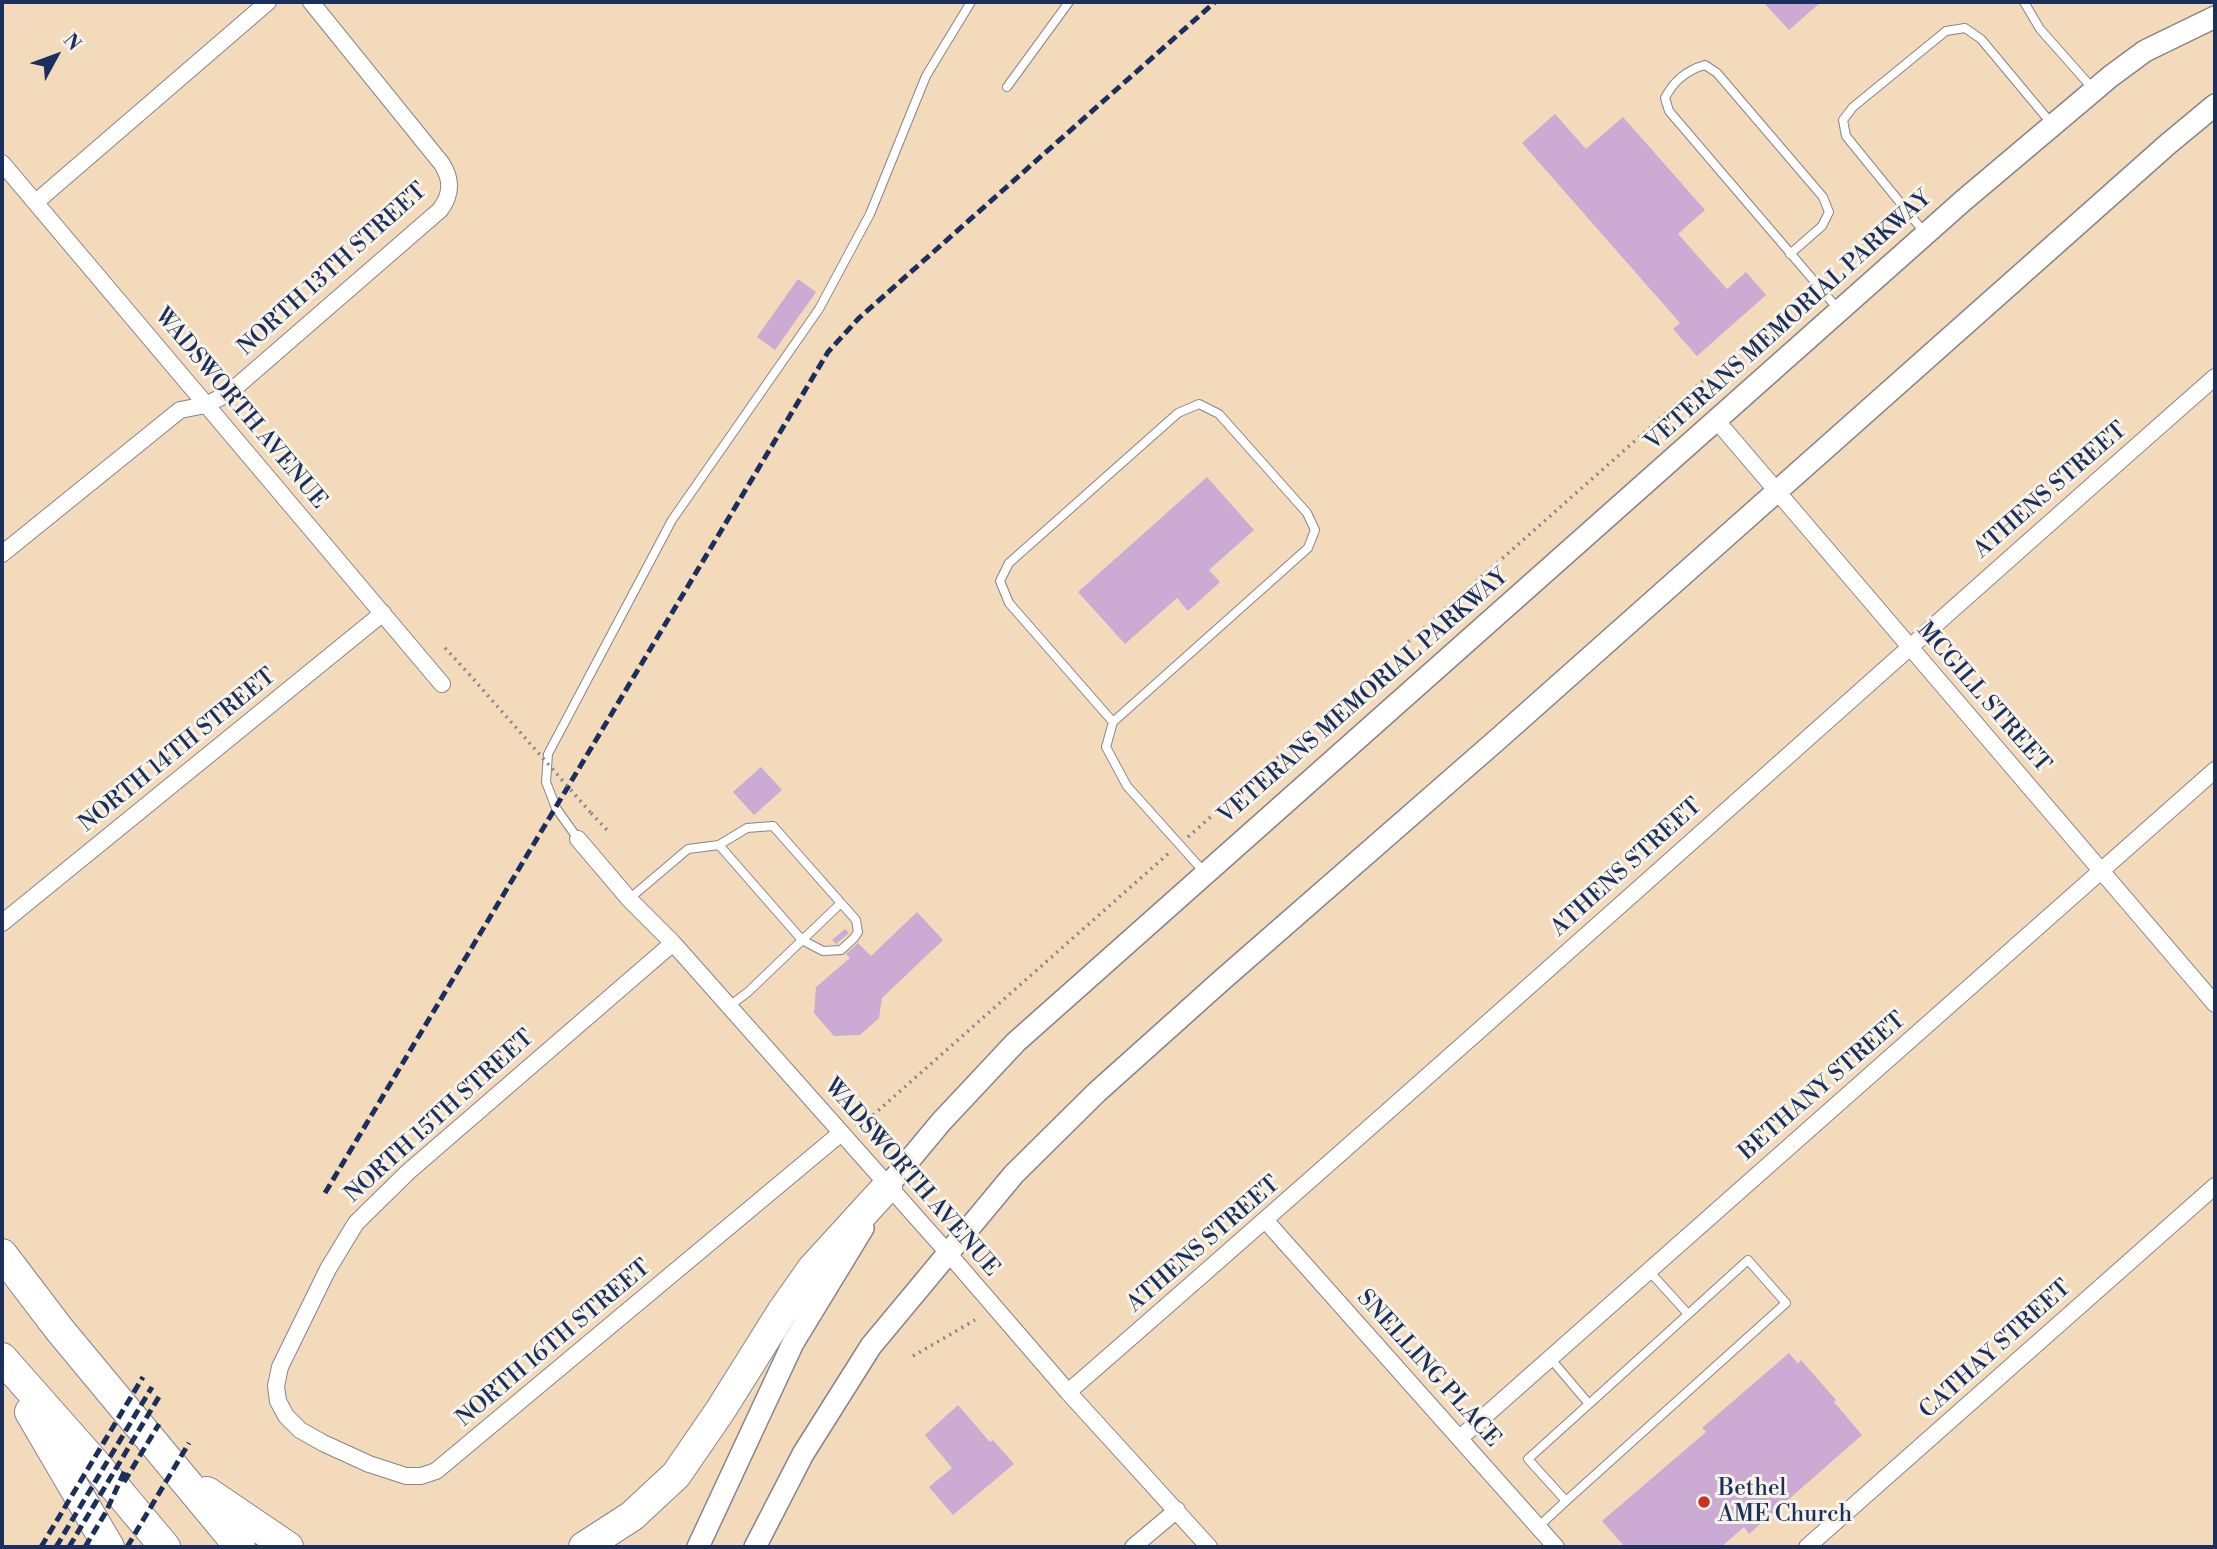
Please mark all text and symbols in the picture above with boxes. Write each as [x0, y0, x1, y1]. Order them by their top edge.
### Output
north arrow [21, 21, 91, 91]
text: N [58, 29, 86, 56]
street label: NORTH 13TH STREET [233, 178, 433, 362]
street label: VETERANS MEMORIAL PARKWAY [1640, 185, 1938, 457]
street label: WADSWORTH AVENUE [148, 303, 332, 515]
street label: ATHENS STREET [1969, 417, 2133, 565]
street label: VETERANS MEMORIAL PARKWAY [1213, 563, 1515, 831]
street label: MCGILL STREET [1910, 617, 2056, 779]
street label: NORTH 14TH STREET [74, 663, 282, 839]
street label: ATHENS STREET [1546, 793, 1708, 943]
street label: BETHANY STREET [1734, 1007, 1912, 1167]
street label: NORTH 15TH STREET [340, 1025, 540, 1209]
street label: WADSWORTH AVENUE [817, 1073, 1005, 1283]
street label: ATHENS STREET [1122, 1171, 1286, 1319]
street label: NORTH 16TH STREET [451, 1255, 657, 1433]
street label: CATHAY STREET [1915, 1275, 2077, 1425]
street label: SNELLING PLACE [1350, 1285, 1506, 1453]
place label: Bethel AME Church [1718, 1475, 1852, 1529]
marker: Bethel AME Church [1696, 1494, 1712, 1510]

